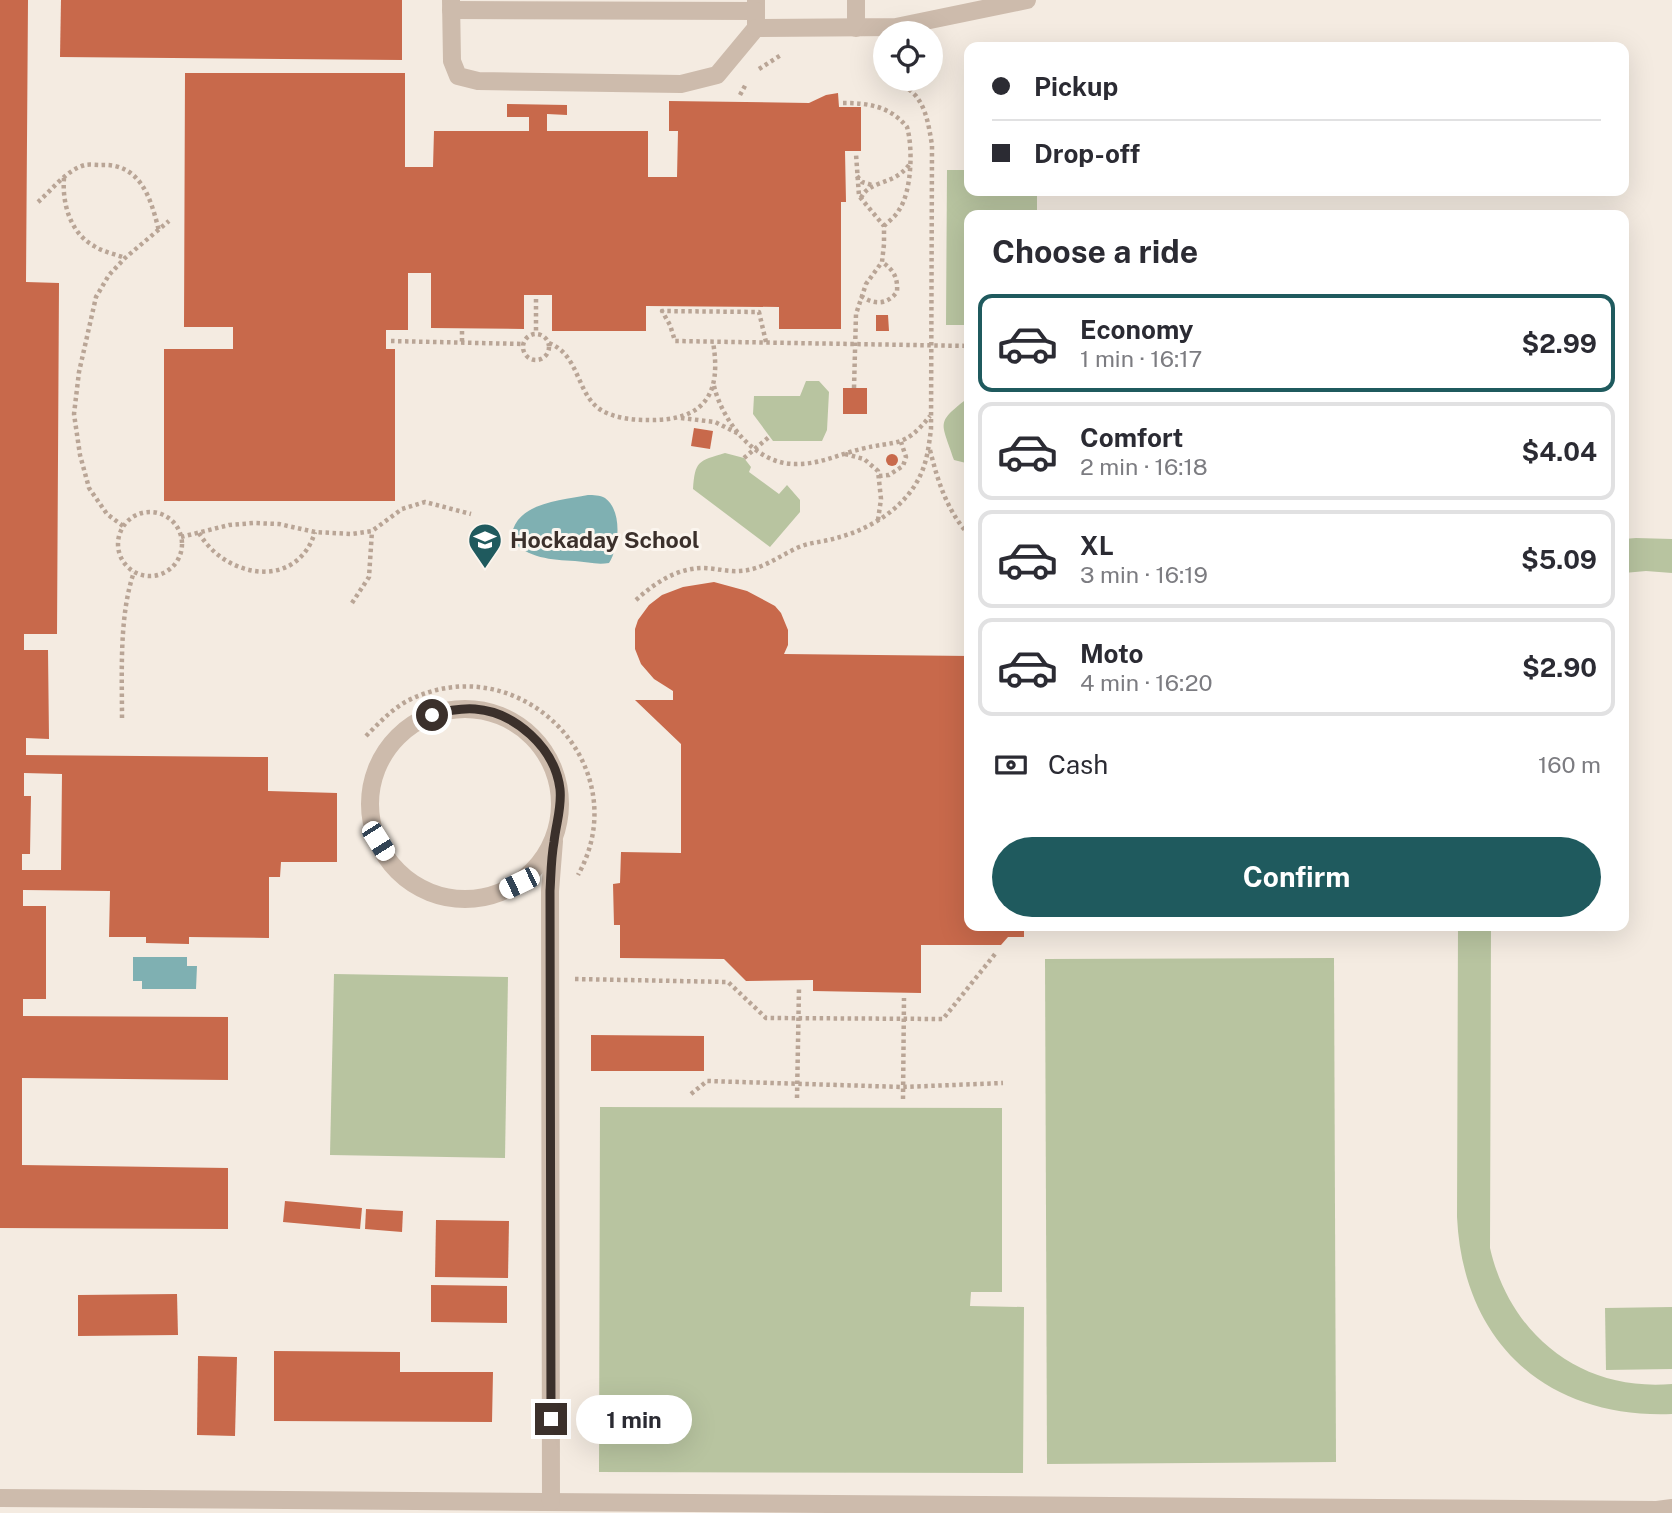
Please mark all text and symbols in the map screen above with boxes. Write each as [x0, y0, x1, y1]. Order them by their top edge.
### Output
map controls [873, 21, 943, 91]
button: locate [873, 21, 943, 91]
text: Pickup [1034, 71, 1118, 102]
text: Drop-off [1034, 138, 1140, 169]
text: Choose a ride [992, 233, 1198, 270]
icon: car [996, 312, 1059, 375]
text: Economy [1080, 314, 1193, 345]
text: $2.99 [1522, 328, 1597, 359]
text: 1 min · 16:17 [1080, 345, 1202, 372]
icon: car [996, 420, 1059, 483]
text: Comfort [1080, 422, 1183, 453]
text: $4.04 [1522, 436, 1597, 467]
text: 2 min · 16:18 [1080, 453, 1208, 480]
school or university icon: Hockaday School [466, 521, 504, 570]
place label: Hockaday School [510, 526, 700, 553]
icon: car [996, 528, 1059, 591]
text: XL [1080, 530, 1114, 561]
text: $5.09 [1521, 544, 1597, 575]
text: 3 min · 16:19 [1080, 561, 1208, 588]
icon: car [996, 636, 1059, 699]
text: Moto [1080, 638, 1143, 669]
text: $2.90 [1522, 652, 1597, 683]
text: 4 min · 16:20 [1080, 669, 1212, 696]
route start [416, 699, 448, 731]
icon: cash [992, 746, 1030, 784]
text: Cash [1048, 749, 1108, 780]
text: 160 m [1538, 751, 1601, 778]
car [358, 818, 399, 864]
button: Confirm [992, 837, 1601, 917]
car [496, 864, 543, 902]
callout: 1 min [576, 1394, 691, 1444]
route end [535, 1403, 567, 1435]
text: 1 min [606, 1406, 662, 1433]

